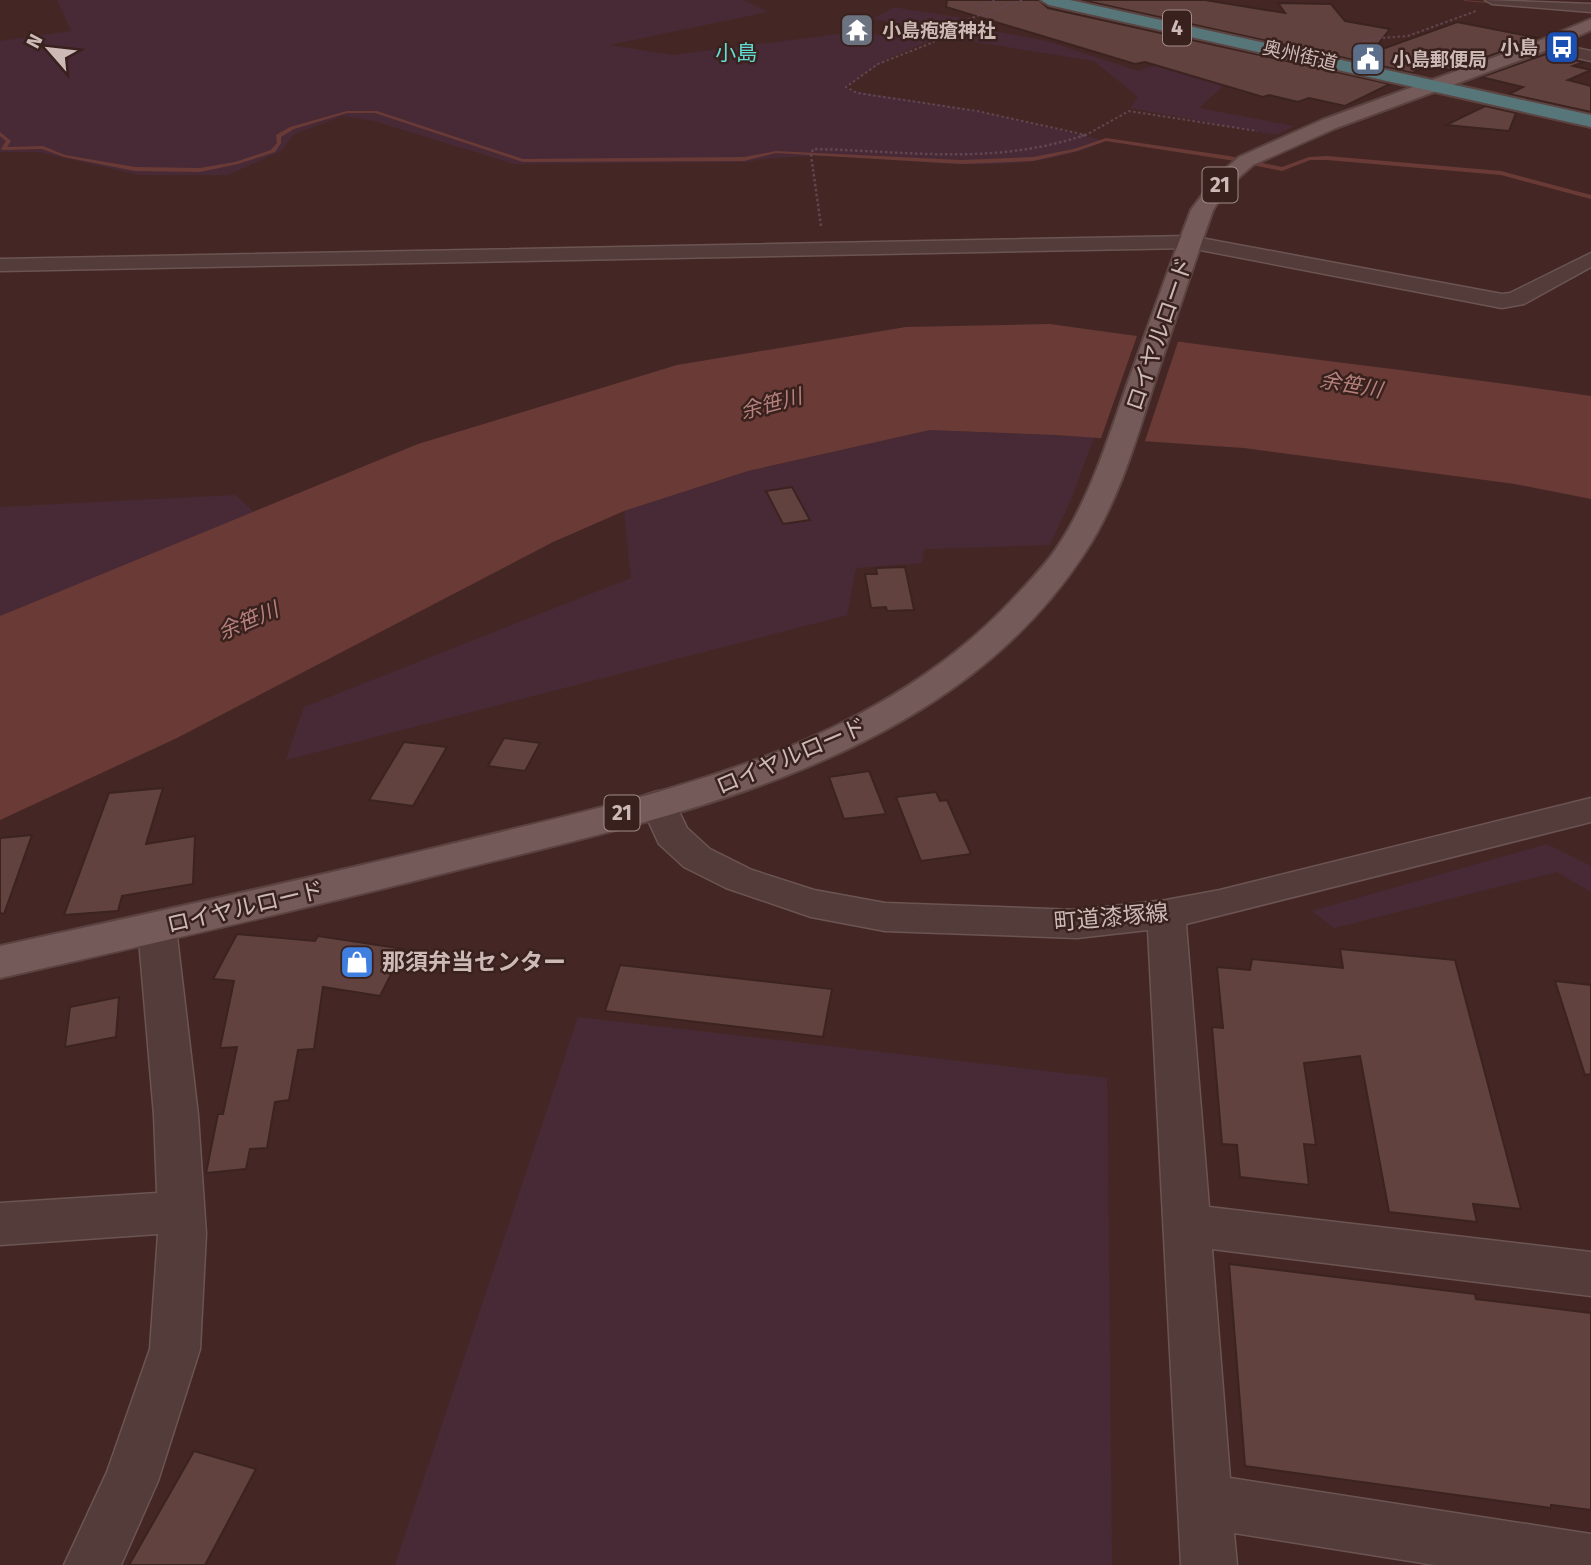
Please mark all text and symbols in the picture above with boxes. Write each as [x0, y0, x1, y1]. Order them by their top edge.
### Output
road number: 4 [1163, 10, 1191, 46]
temple icon: 小島疱瘡神社 [838, 11, 876, 49]
north arrow [14, 14, 84, 84]
place label: 小島疱瘡神社 [882, 19, 996, 42]
bus stop icon: 小島 [1543, 28, 1581, 66]
text: N [21, 30, 48, 52]
street label: 奥州街道 [1260, 36, 1340, 75]
place label: 小島 [1500, 36, 1538, 59]
district label: 小島 [715, 40, 757, 66]
public building icon: 小島郵便局 [1349, 40, 1387, 78]
place label: 小島郵便局 [1392, 48, 1487, 71]
road number: 21 [1202, 168, 1238, 202]
street label: ロイヤルロード [1120, 254, 1198, 414]
water label: 余笹川 [1318, 367, 1386, 404]
water label: 余笹川 [737, 383, 807, 425]
water label: 余笹川 [214, 596, 284, 645]
street label: ロイヤルロード [712, 712, 870, 800]
road number: 21 [604, 796, 640, 830]
street label: ロイヤルロード [164, 875, 326, 939]
street label: 町道漆塚線 [1052, 898, 1170, 936]
shop icon: 那須弁当センター [338, 943, 376, 981]
place label: 那須弁当センター [382, 948, 566, 976]

